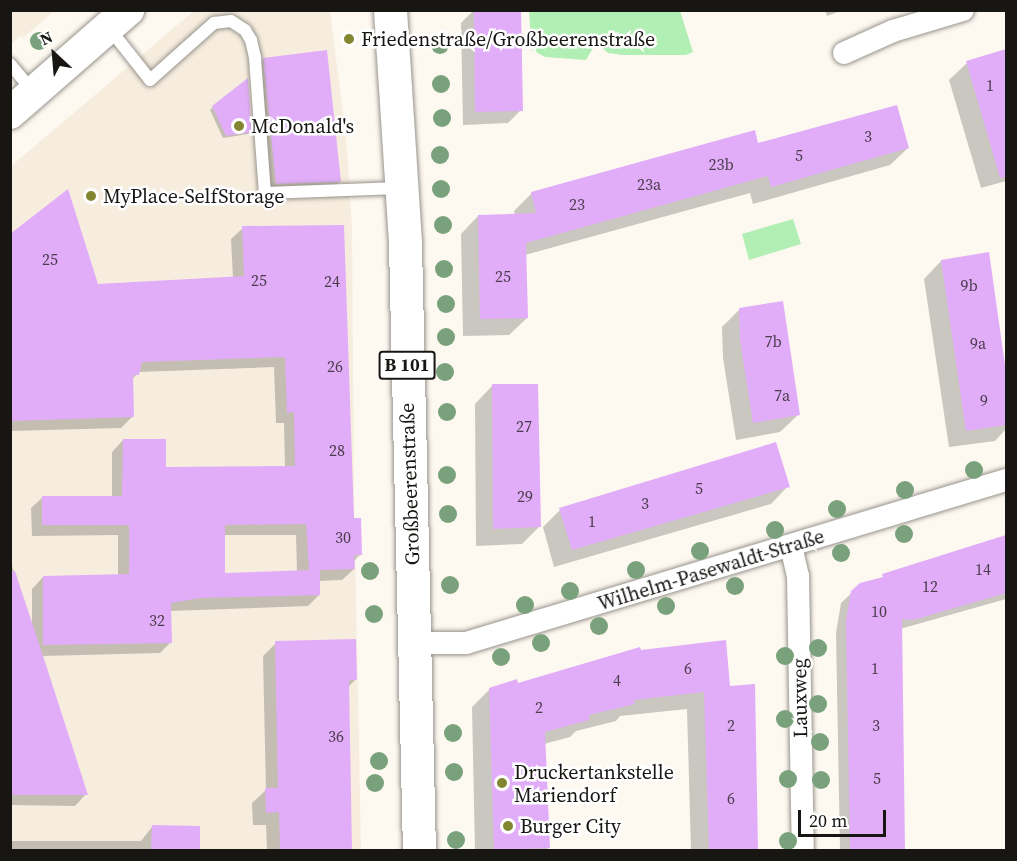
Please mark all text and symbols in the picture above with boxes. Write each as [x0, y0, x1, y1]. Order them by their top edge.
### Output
north arrow [24, 24, 84, 84]
text: N [36, 25, 56, 50]
place label: Friedenstraße/Großbeerenstraße [361, 27, 655, 51]
marker: Friedenstraße/Großbeerenstraße [342, 32, 356, 46]
house number: 1 [986, 75, 994, 95]
place label: McDonald's [251, 114, 354, 138]
marker: McDonald's [232, 119, 246, 133]
house number: 3 [864, 126, 872, 146]
house number: 5 [795, 145, 803, 165]
house number: 23b [708, 154, 734, 174]
house number: 23a [637, 174, 661, 194]
place label: MyPlace-SelfStorage [103, 184, 284, 208]
marker: MyPlace-SelfStorage [84, 189, 98, 203]
house number: 23 [569, 194, 585, 214]
house number: 25 [42, 249, 58, 269]
house number: 25 [495, 266, 511, 286]
house number: 25 [251, 270, 267, 290]
house number: 24 [324, 271, 340, 291]
house number: 9b [960, 275, 978, 295]
house number: 7b [764, 331, 782, 351]
house number: 9a [970, 333, 986, 353]
road number: B 101 [378, 350, 436, 380]
house number: 26 [327, 356, 343, 376]
house number: 7a [774, 385, 790, 405]
house number: 9 [980, 390, 988, 410]
street label: Großbeerenstraße [395, 402, 425, 566]
house number: 27 [516, 416, 532, 436]
house number: 28 [329, 440, 345, 460]
house number: 5 [695, 478, 703, 498]
house number: 29 [517, 486, 533, 506]
house number: 3 [641, 493, 649, 513]
house number: 1 [588, 511, 596, 531]
street label: Wilhelm-Pasewaldt-Straße [595, 524, 827, 616]
house number: 30 [335, 527, 351, 547]
house number: 14 [975, 559, 991, 579]
house number: 12 [922, 576, 938, 596]
house number: 10 [871, 601, 887, 621]
house number: 32 [149, 610, 165, 630]
house number: 6 [684, 658, 692, 678]
street label: Lauxweg [787, 658, 813, 738]
house number: 1 [871, 658, 879, 678]
house number: 4 [613, 670, 621, 690]
house number: 2 [535, 697, 543, 717]
house number: 2 [727, 715, 735, 735]
house number: 3 [872, 715, 880, 735]
house number: 36 [328, 726, 344, 746]
place label: Druckertankstelle Mariendorf [514, 760, 674, 807]
house number: 5 [873, 768, 881, 788]
marker: Druckertankstelle Mariendorf [495, 776, 509, 790]
house number: 6 [727, 788, 735, 808]
scale bar [801, 798, 890, 836]
text: 20 m [809, 808, 847, 833]
place label: Burger City [520, 814, 621, 838]
marker: Burger City [501, 819, 515, 833]

